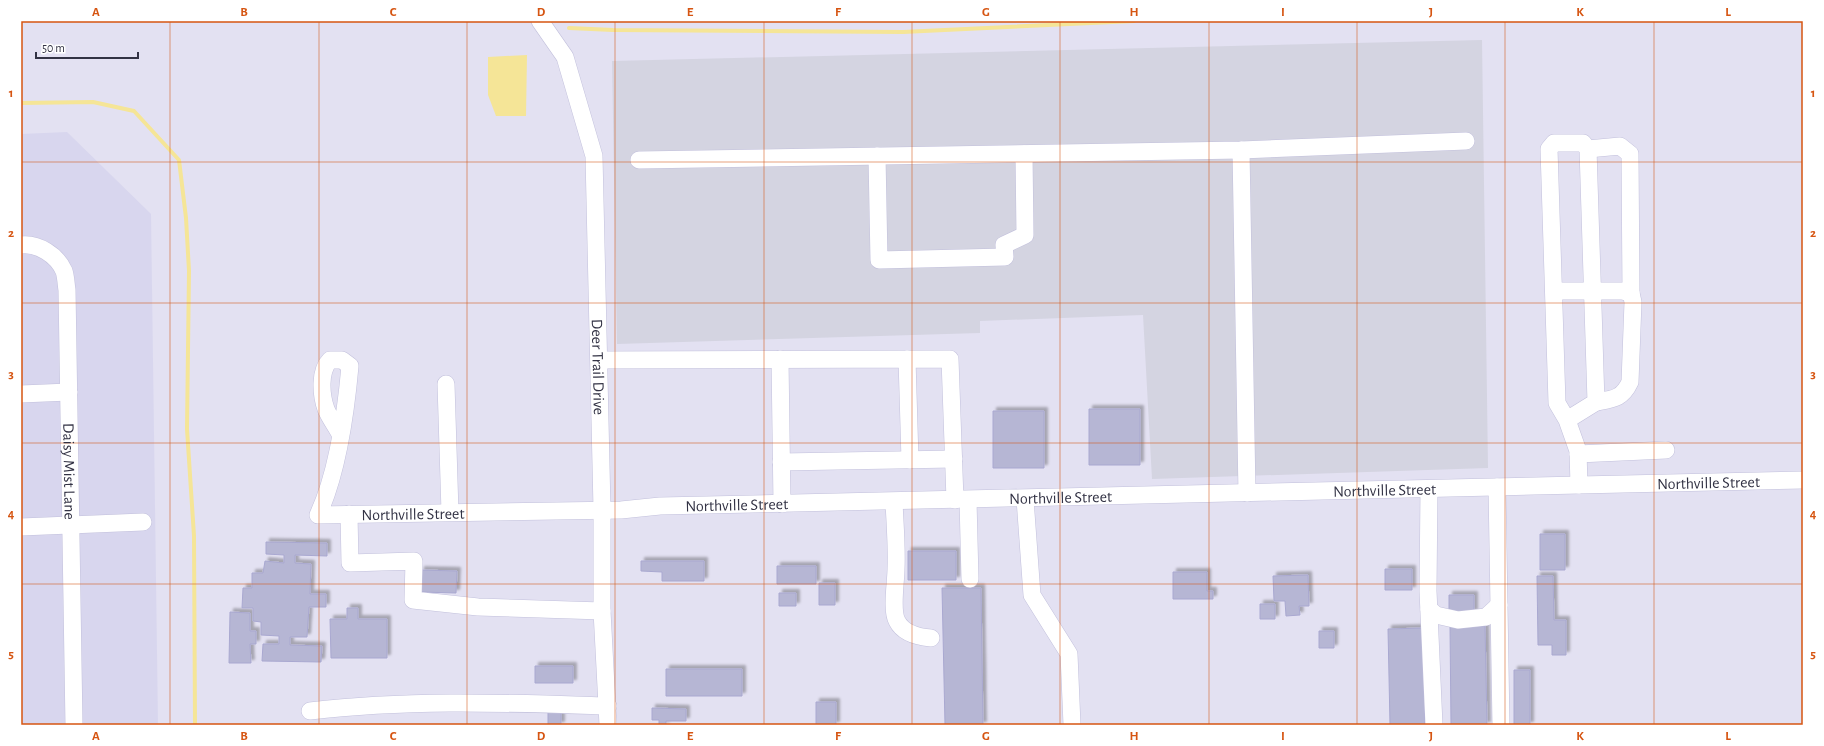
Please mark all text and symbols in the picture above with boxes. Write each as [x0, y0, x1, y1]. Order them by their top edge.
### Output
text: A [92, 6, 100, 19]
text: B [240, 6, 248, 19]
text: C [390, 6, 397, 19]
text: D [537, 6, 546, 19]
text: E [687, 6, 694, 19]
text: F [835, 6, 842, 19]
text: G [982, 6, 990, 19]
text: H [1129, 6, 1139, 19]
text: I [1281, 6, 1285, 19]
text: J [1429, 6, 1433, 19]
text: K [1576, 6, 1584, 19]
text: L [1725, 6, 1731, 19]
scale bar [36, 34, 138, 60]
text: 50 m [42, 42, 65, 54]
text: 1 [9, 87, 13, 100]
text: 1 [1811, 87, 1815, 100]
text: 2 [8, 227, 14, 240]
text: 2 [1810, 227, 1816, 240]
street label: Deer Trail Drive [589, 319, 607, 415]
text: 3 [8, 368, 14, 381]
text: 3 [1810, 368, 1816, 381]
street label: Daisy Mist Lane [60, 423, 78, 520]
street label: Northville Street [1657, 474, 1760, 492]
street label: Northville Street [1333, 481, 1436, 500]
street label: Northville Street [1009, 489, 1112, 507]
street label: Northville Street [685, 496, 788, 514]
street label: Northville Street [361, 506, 465, 523]
text: 4 [8, 508, 15, 521]
text: 4 [1810, 508, 1817, 521]
text: 5 [8, 648, 14, 661]
text: 5 [1810, 648, 1816, 661]
text: A [92, 730, 100, 743]
text: B [240, 730, 248, 743]
text: C [390, 730, 397, 743]
text: D [537, 730, 546, 743]
text: E [687, 730, 694, 743]
text: F [835, 730, 842, 743]
text: G [982, 730, 990, 743]
text: H [1129, 730, 1139, 743]
text: I [1281, 730, 1285, 743]
text: J [1429, 730, 1433, 743]
text: K [1576, 730, 1584, 743]
text: L [1725, 730, 1731, 743]

